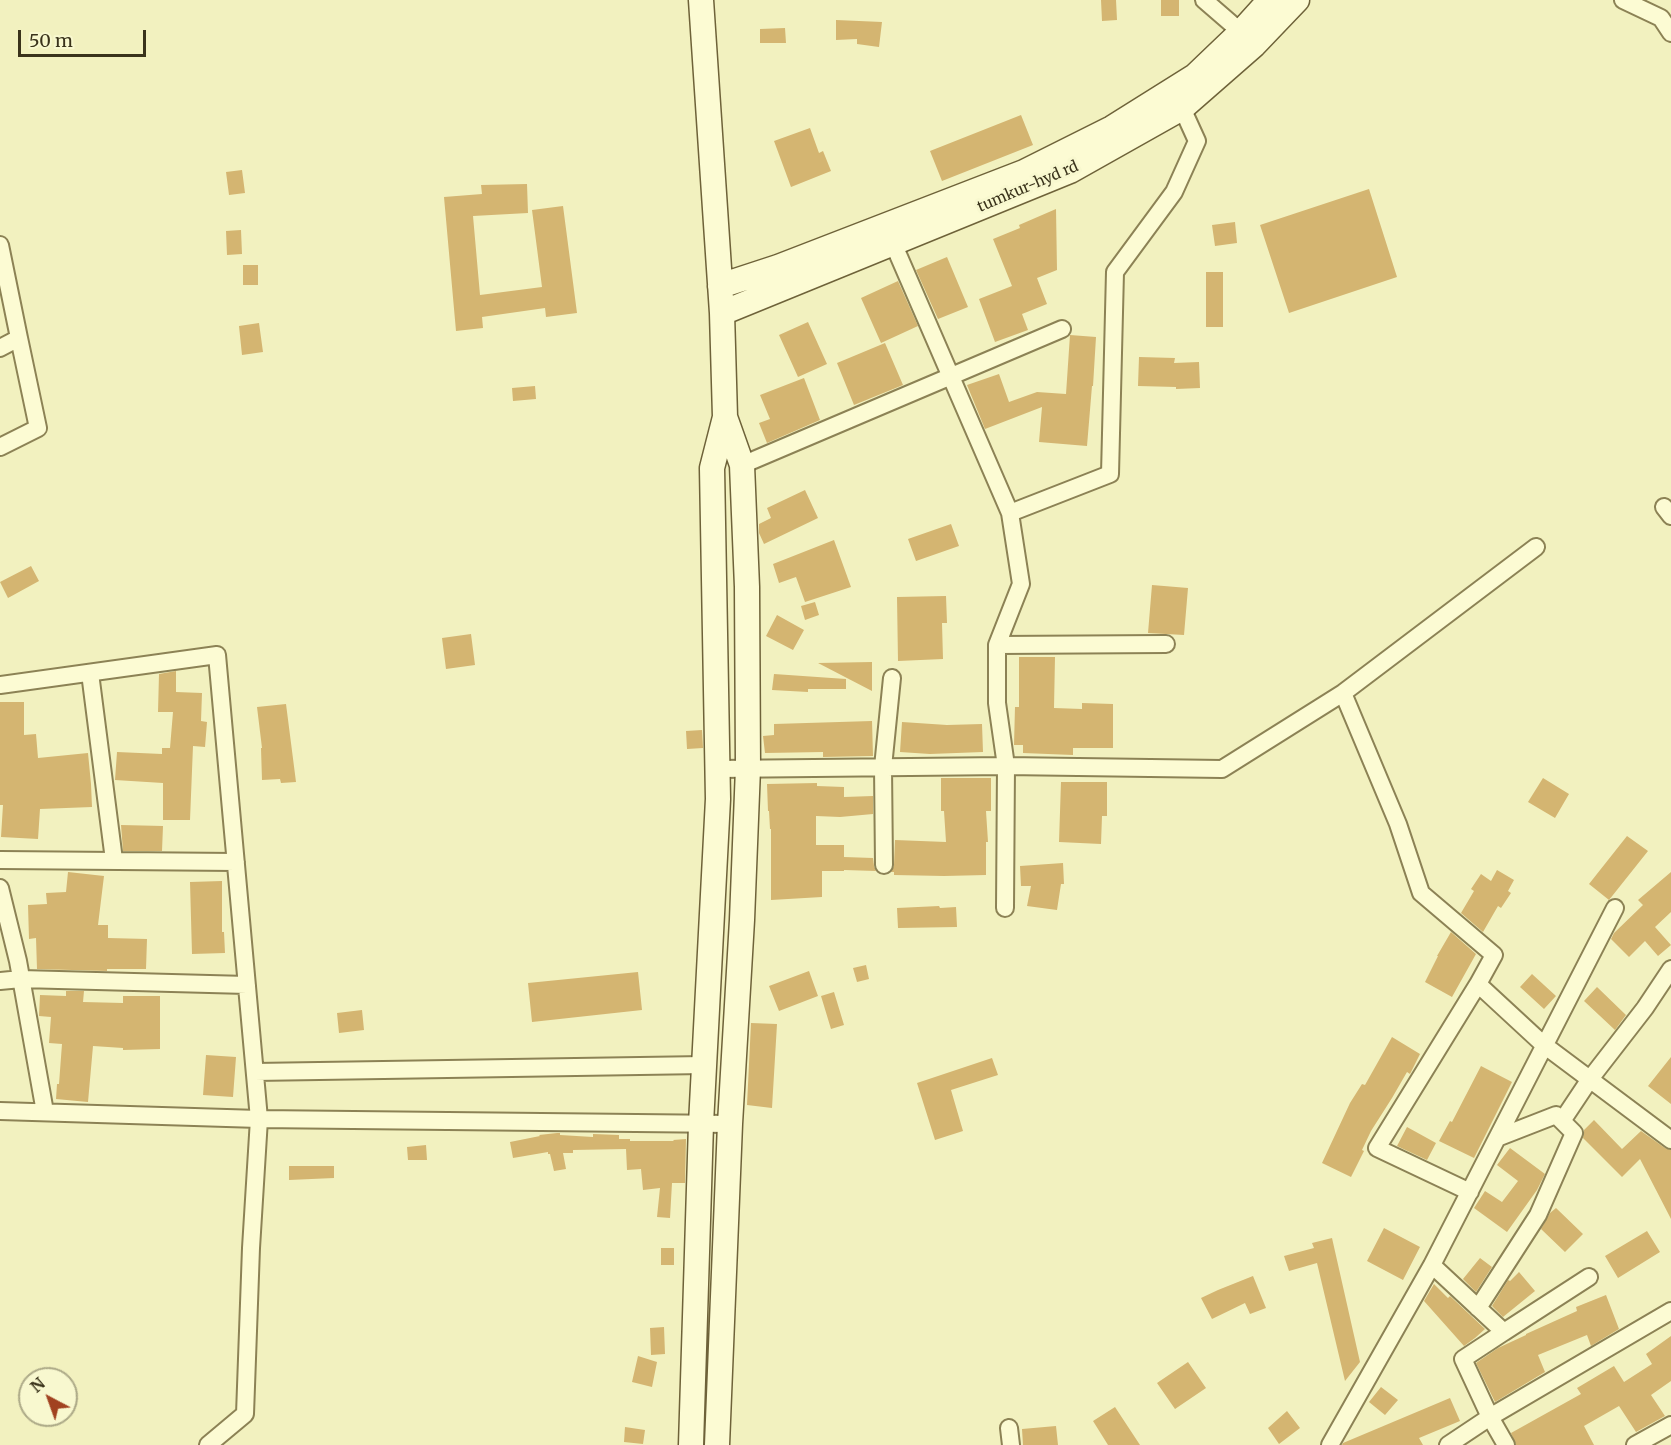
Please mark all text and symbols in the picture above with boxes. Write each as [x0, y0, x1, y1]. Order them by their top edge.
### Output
scale bar [21, 18, 148, 56]
text: 50 m [29, 29, 73, 52]
street label: tumkur-hyd rd [975, 158, 1081, 216]
north arrow [18, 1367, 78, 1427]
text: N [26, 1373, 49, 1397]

